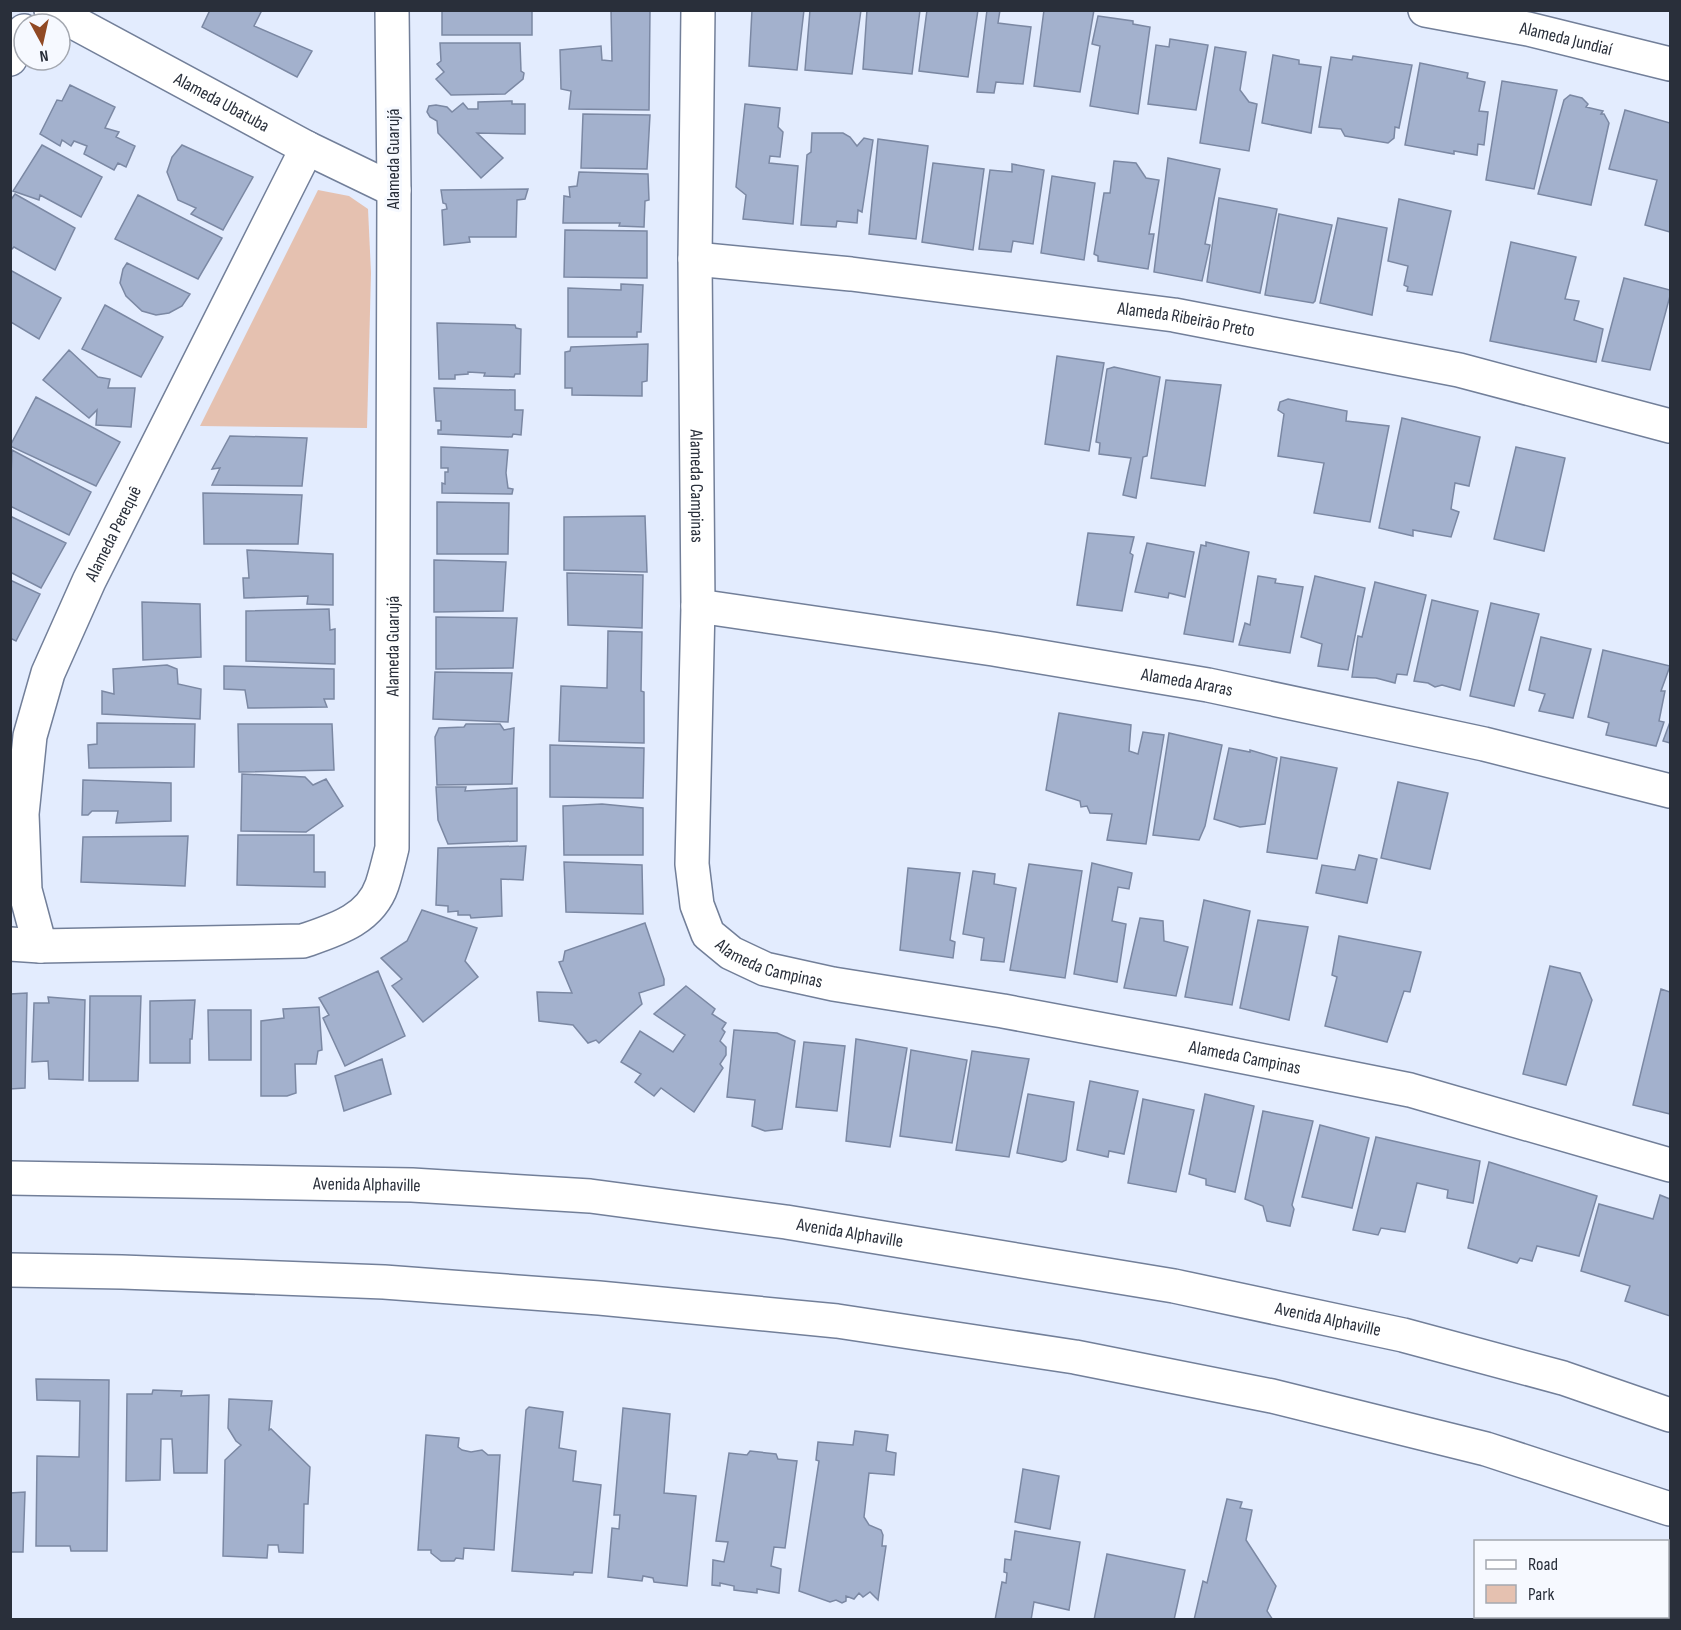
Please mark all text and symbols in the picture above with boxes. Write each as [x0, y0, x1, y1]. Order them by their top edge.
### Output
north arrow [12, 12, 72, 72]
street label: Alameda Jundiaí [1517, 17, 1615, 60]
text: N [38, 45, 49, 65]
street label: Alameda Ubatuba [170, 67, 273, 136]
street label: Alameda Guarujá [383, 109, 404, 210]
street label: Alameda Ribeirão Preto [1115, 297, 1257, 341]
street label: Alameda Campinas [686, 428, 708, 543]
street label: Alameda Perequê [80, 482, 146, 585]
street label: Alameda Guarujá [382, 596, 403, 698]
street label: Alameda Araras [1139, 663, 1235, 701]
street label: Alameda Campinas [711, 934, 825, 992]
street label: Alameda Campinas [1186, 1036, 1303, 1079]
street label: Avenida Alphaville [312, 1173, 421, 1196]
street label: Avenida Alphaville [794, 1213, 905, 1252]
street label: Avenida Alphaville [1272, 1297, 1383, 1341]
legend [1474, 1540, 1669, 1618]
text: Road [1528, 1554, 1558, 1575]
text: Park [1528, 1584, 1554, 1605]

